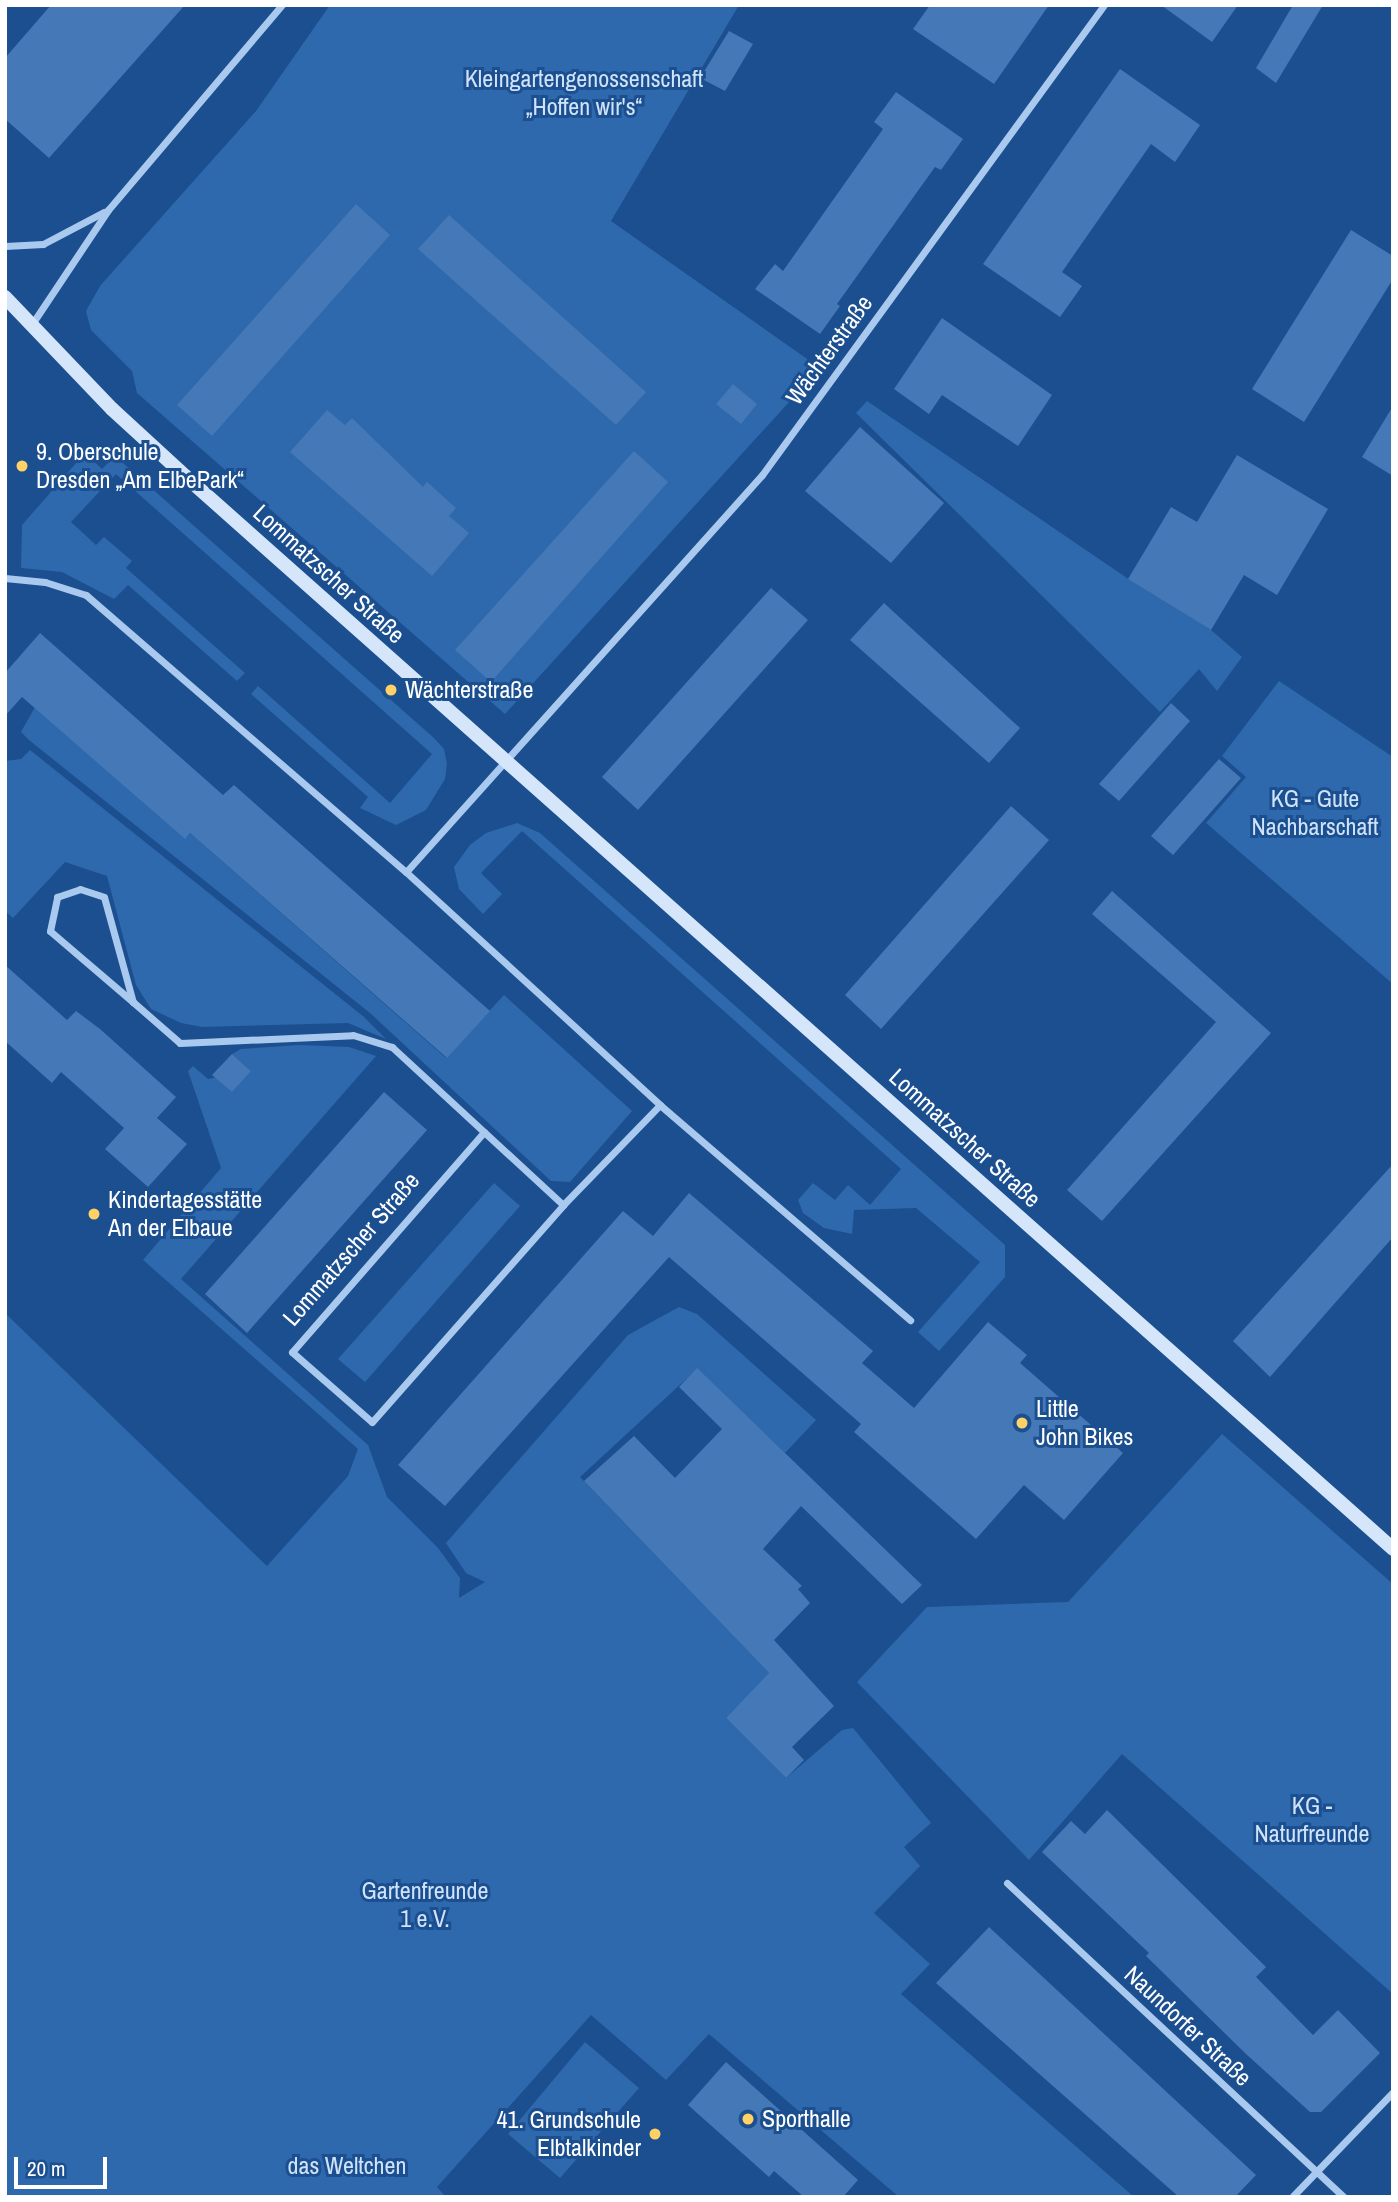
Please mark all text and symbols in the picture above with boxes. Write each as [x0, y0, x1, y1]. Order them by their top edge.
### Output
park label: Kleingartengenossenschaft „Hoffen wir's“ [465, 65, 703, 121]
street label: Wächterstraße [780, 290, 878, 410]
place label: 9. Oberschule Dresden „Am ElbePark“ [36, 438, 244, 494]
marker: 9. Oberschule Dresden „Am ElbePark“ [14, 458, 30, 474]
street label: Lommatzscher Straße [247, 499, 411, 649]
place label: Wächterstraße [405, 676, 533, 704]
marker: Wächterstraße [383, 682, 399, 698]
park label: KG - Gute Nachbarschaft [1252, 785, 1378, 841]
street label: Lommatzscher Straße [883, 1063, 1047, 1213]
street label: Lommatzscher Straße [277, 1167, 425, 1331]
place label: Kindertagesstätte An der Elbaue [108, 1186, 262, 1242]
marker: Kindertagesstätte An der Elbaue [86, 1206, 102, 1222]
place label: Little John Bikes [1036, 1395, 1133, 1451]
marker: Little John Bikes [1014, 1415, 1030, 1431]
park label: KG - Naturfreunde [1255, 1792, 1369, 1848]
park label: Gartenfreunde 1 e.V. [362, 1877, 488, 1933]
street label: Naundorfer Straße [1119, 1960, 1257, 2092]
place label: Sporthalle [762, 2105, 851, 2133]
place label: 41. Grundschule Elbtalkinder [497, 2106, 641, 2162]
marker: Sporthalle [740, 2111, 756, 2127]
marker: 41. Grundschule Elbtalkinder [647, 2126, 663, 2142]
scale bar [18, 2142, 110, 2186]
park label: das Weltchen [288, 2152, 406, 2180]
text: 20 m [27, 2154, 65, 2183]

